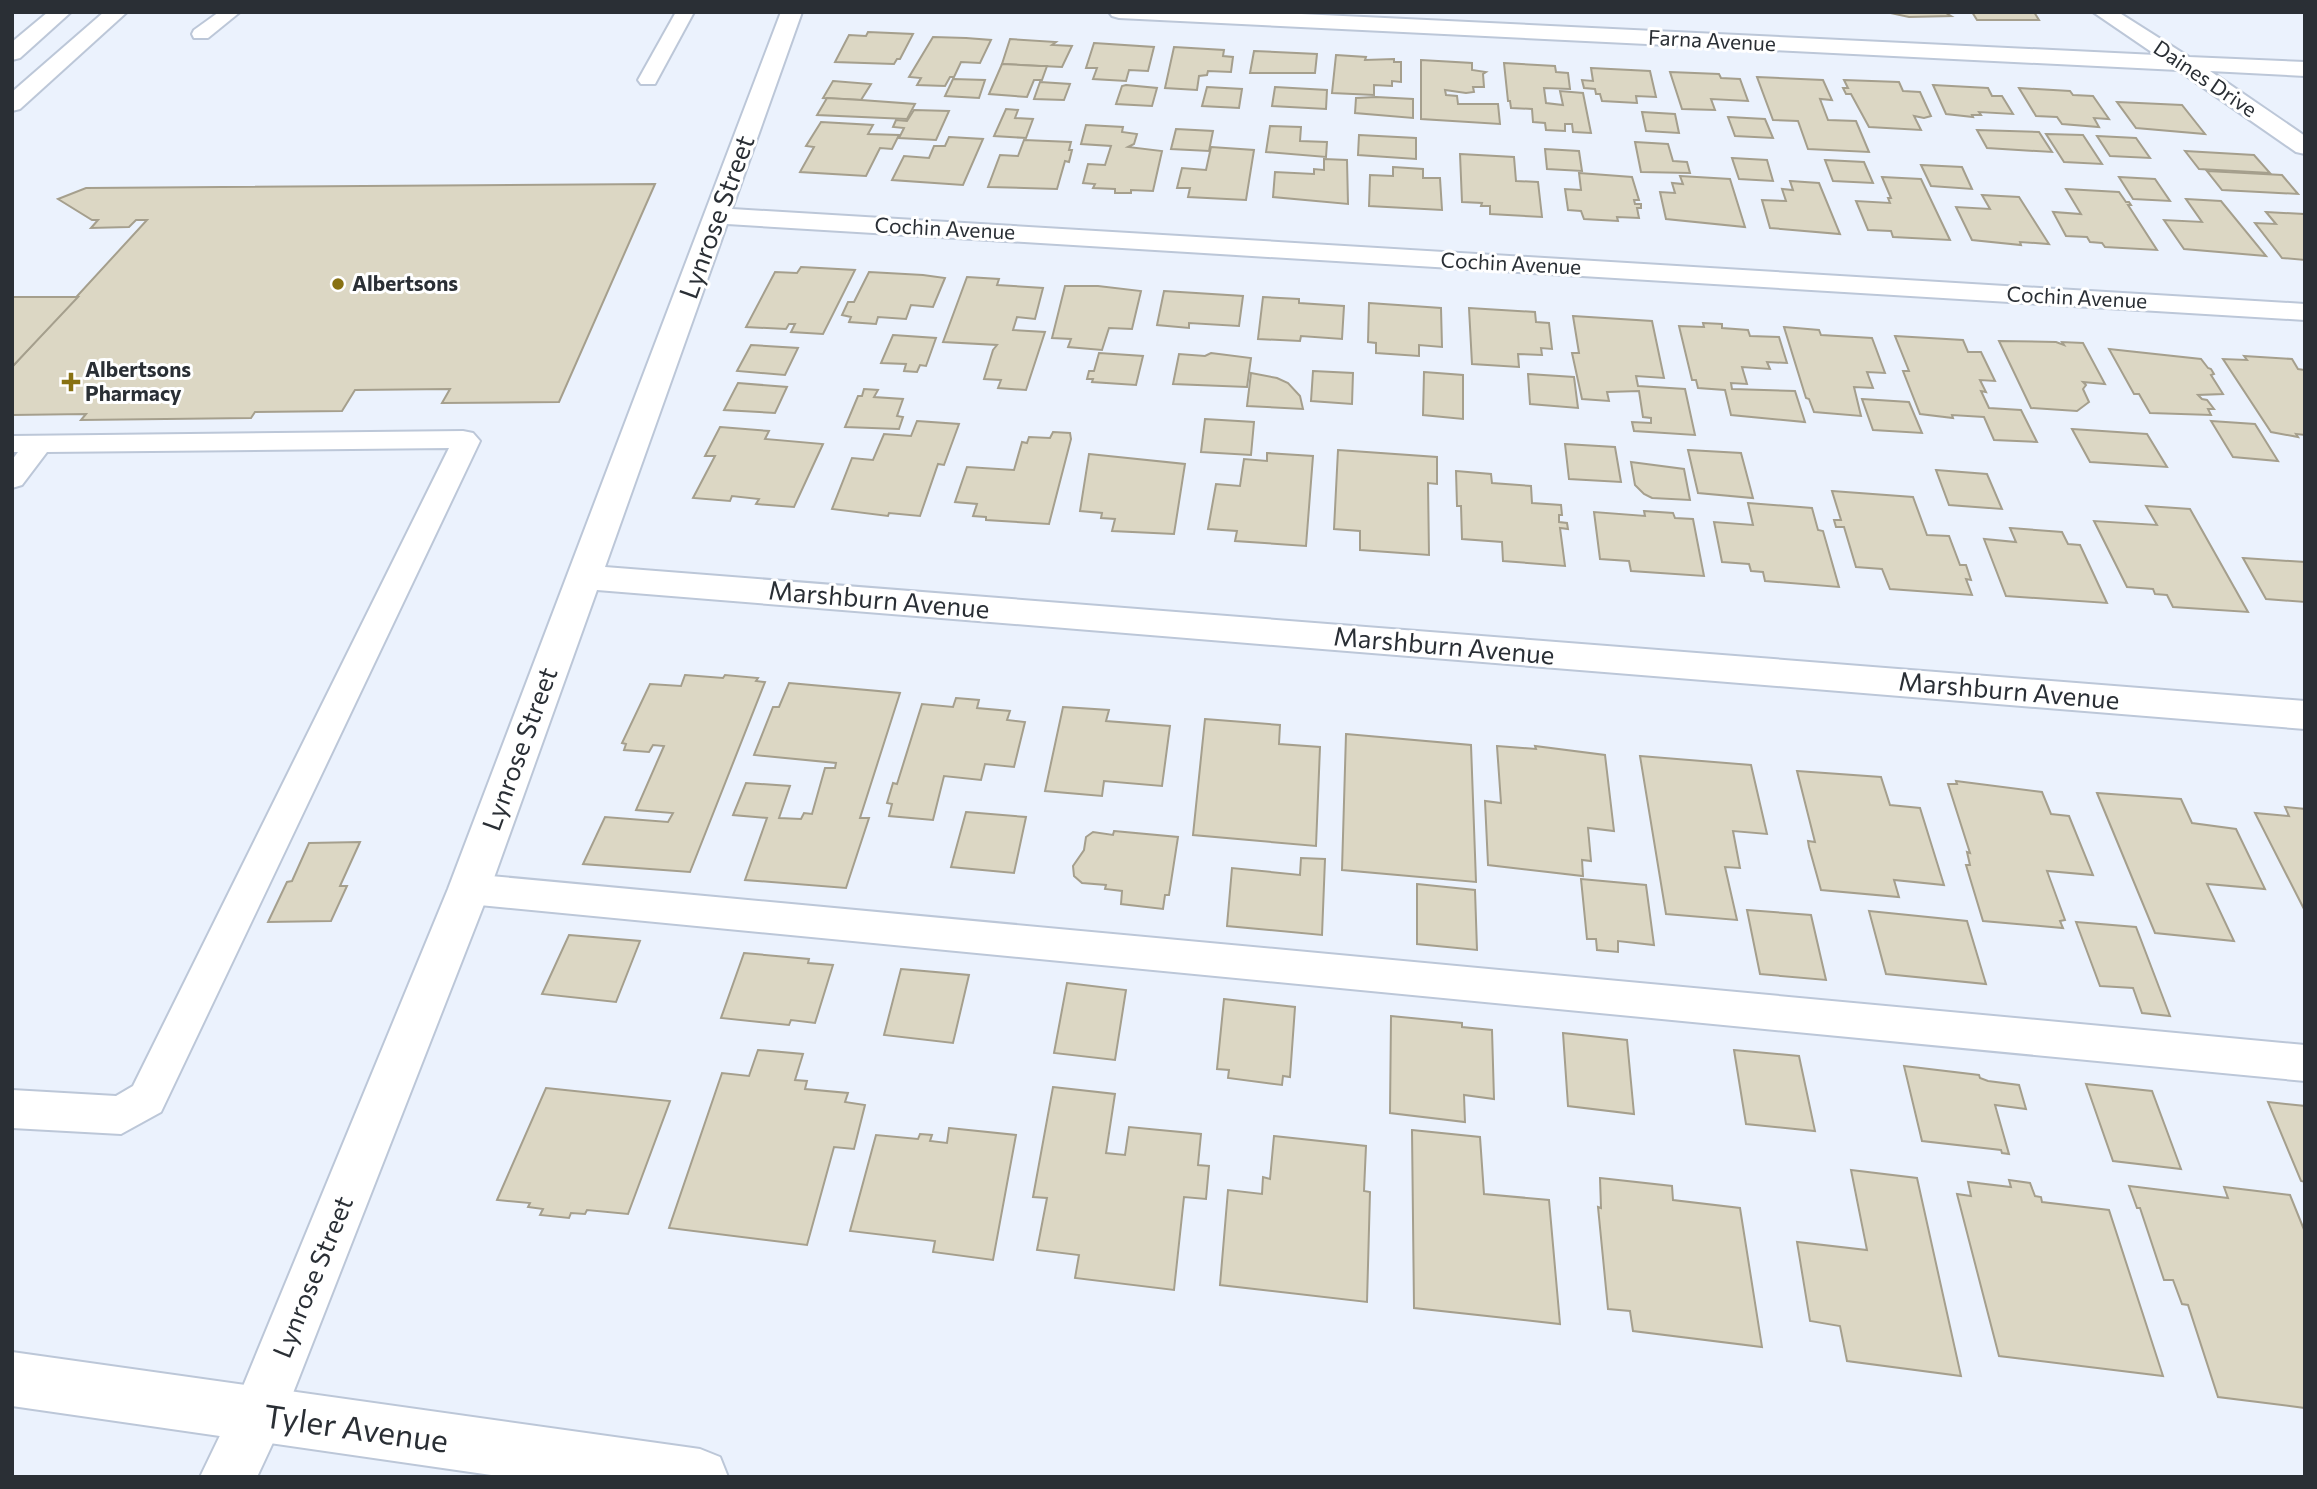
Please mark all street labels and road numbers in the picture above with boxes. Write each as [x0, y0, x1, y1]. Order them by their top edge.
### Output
street label: Farna Avenue [1647, 24, 1777, 55]
street label: Daines Drive [2149, 34, 2262, 121]
street label: Lynrose Street [672, 130, 760, 302]
street label: Cochin Avenue [874, 211, 1016, 244]
street label: Cochin Avenue [1440, 246, 1582, 279]
street label: Cochin Avenue [2006, 280, 2148, 313]
street label: Marshburn Avenue [767, 573, 991, 624]
street label: Marshburn Avenue [1332, 619, 1556, 670]
street label: Lynrose Street [475, 662, 563, 834]
street label: Marshburn Avenue [1897, 664, 2121, 715]
street label: Lynrose Street [265, 1191, 358, 1362]
street label: Tyler Avenue [262, 1394, 451, 1460]

